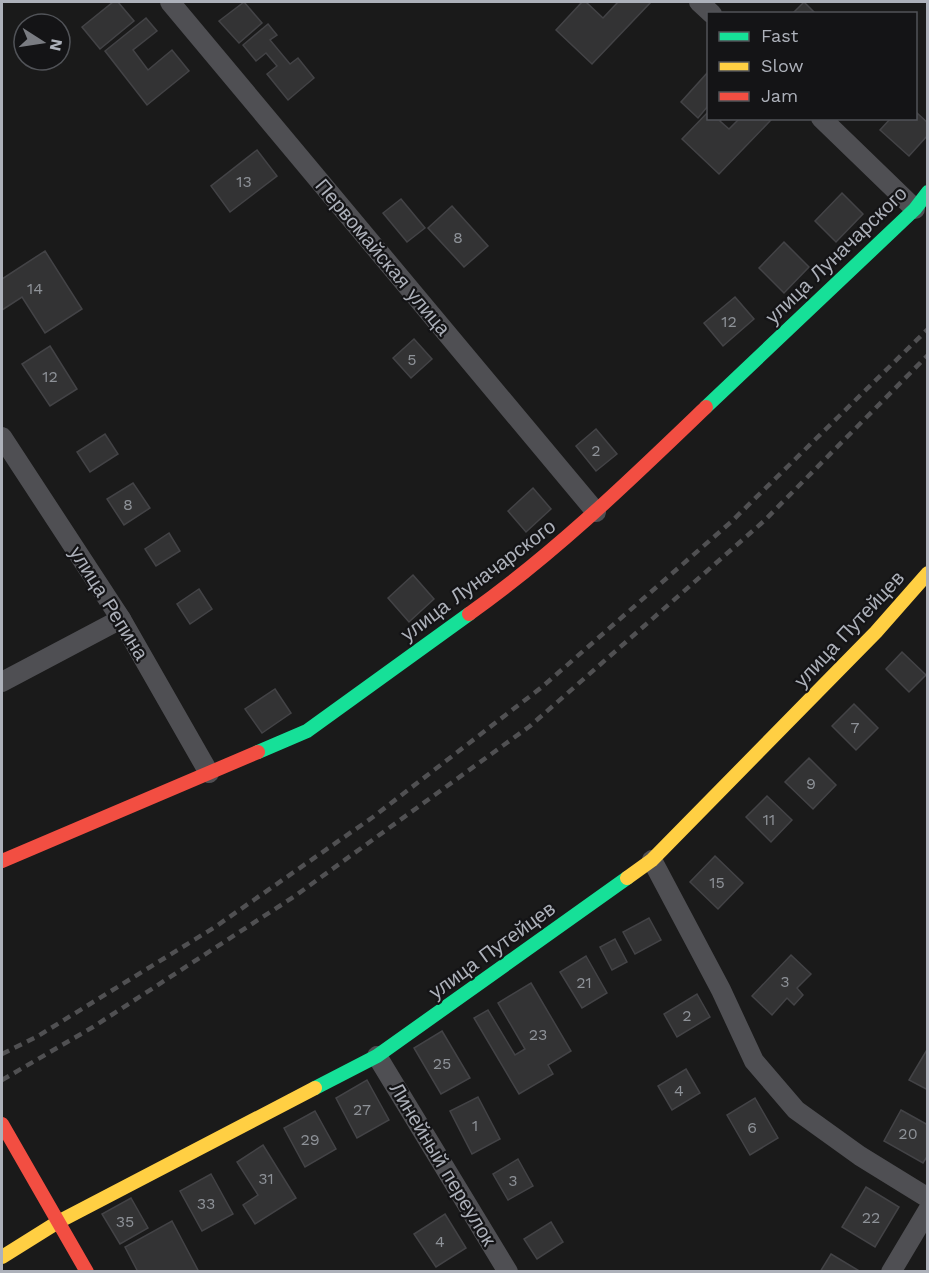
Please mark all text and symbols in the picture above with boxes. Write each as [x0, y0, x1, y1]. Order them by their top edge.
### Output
north arrow [12, 12, 72, 72]
legend [707, 12, 917, 120]
text: Fast [761, 25, 799, 46]
text: N [46, 37, 67, 53]
text: Slow [761, 55, 804, 76]
text: Jam [761, 85, 798, 106]
house number: 13 [236, 172, 252, 191]
street label: Первомайская улица [310, 174, 456, 341]
street label: улица Луначарского [760, 181, 912, 329]
house number: 8 [453, 228, 463, 247]
house number: 14 [27, 279, 43, 298]
house number: 12 [721, 312, 737, 331]
house number: 5 [407, 350, 417, 369]
house number: 12 [42, 367, 58, 386]
house number: 2 [591, 441, 601, 460]
house number: 8 [123, 495, 133, 514]
street label: улица Луначарского [396, 514, 560, 646]
street label: улица Репина [64, 542, 154, 665]
street label: улица Путейцев [789, 566, 909, 692]
house number: 7 [851, 718, 860, 737]
house number: 9 [806, 774, 816, 793]
house number: 11 [763, 810, 775, 829]
house number: 15 [709, 873, 725, 892]
street label: улица Путейцев [424, 896, 560, 1004]
house number: 3 [780, 972, 790, 991]
house number: 21 [576, 973, 592, 992]
house number: 2 [682, 1006, 692, 1025]
house number: 23 [529, 1025, 547, 1044]
house number: 25 [433, 1054, 451, 1073]
street label: Линейный переулок [385, 1078, 501, 1250]
house number: 4 [674, 1081, 684, 1100]
house number: 27 [353, 1100, 371, 1119]
house number: 1 [472, 1116, 478, 1135]
house number: 6 [747, 1118, 757, 1137]
house number: 20 [898, 1124, 918, 1143]
house number: 29 [300, 1130, 320, 1149]
house number: 31 [258, 1169, 274, 1188]
house number: 3 [508, 1171, 518, 1190]
house number: 33 [197, 1194, 215, 1213]
house number: 22 [862, 1208, 880, 1227]
house number: 35 [116, 1212, 134, 1231]
house number: 4 [435, 1232, 445, 1251]

